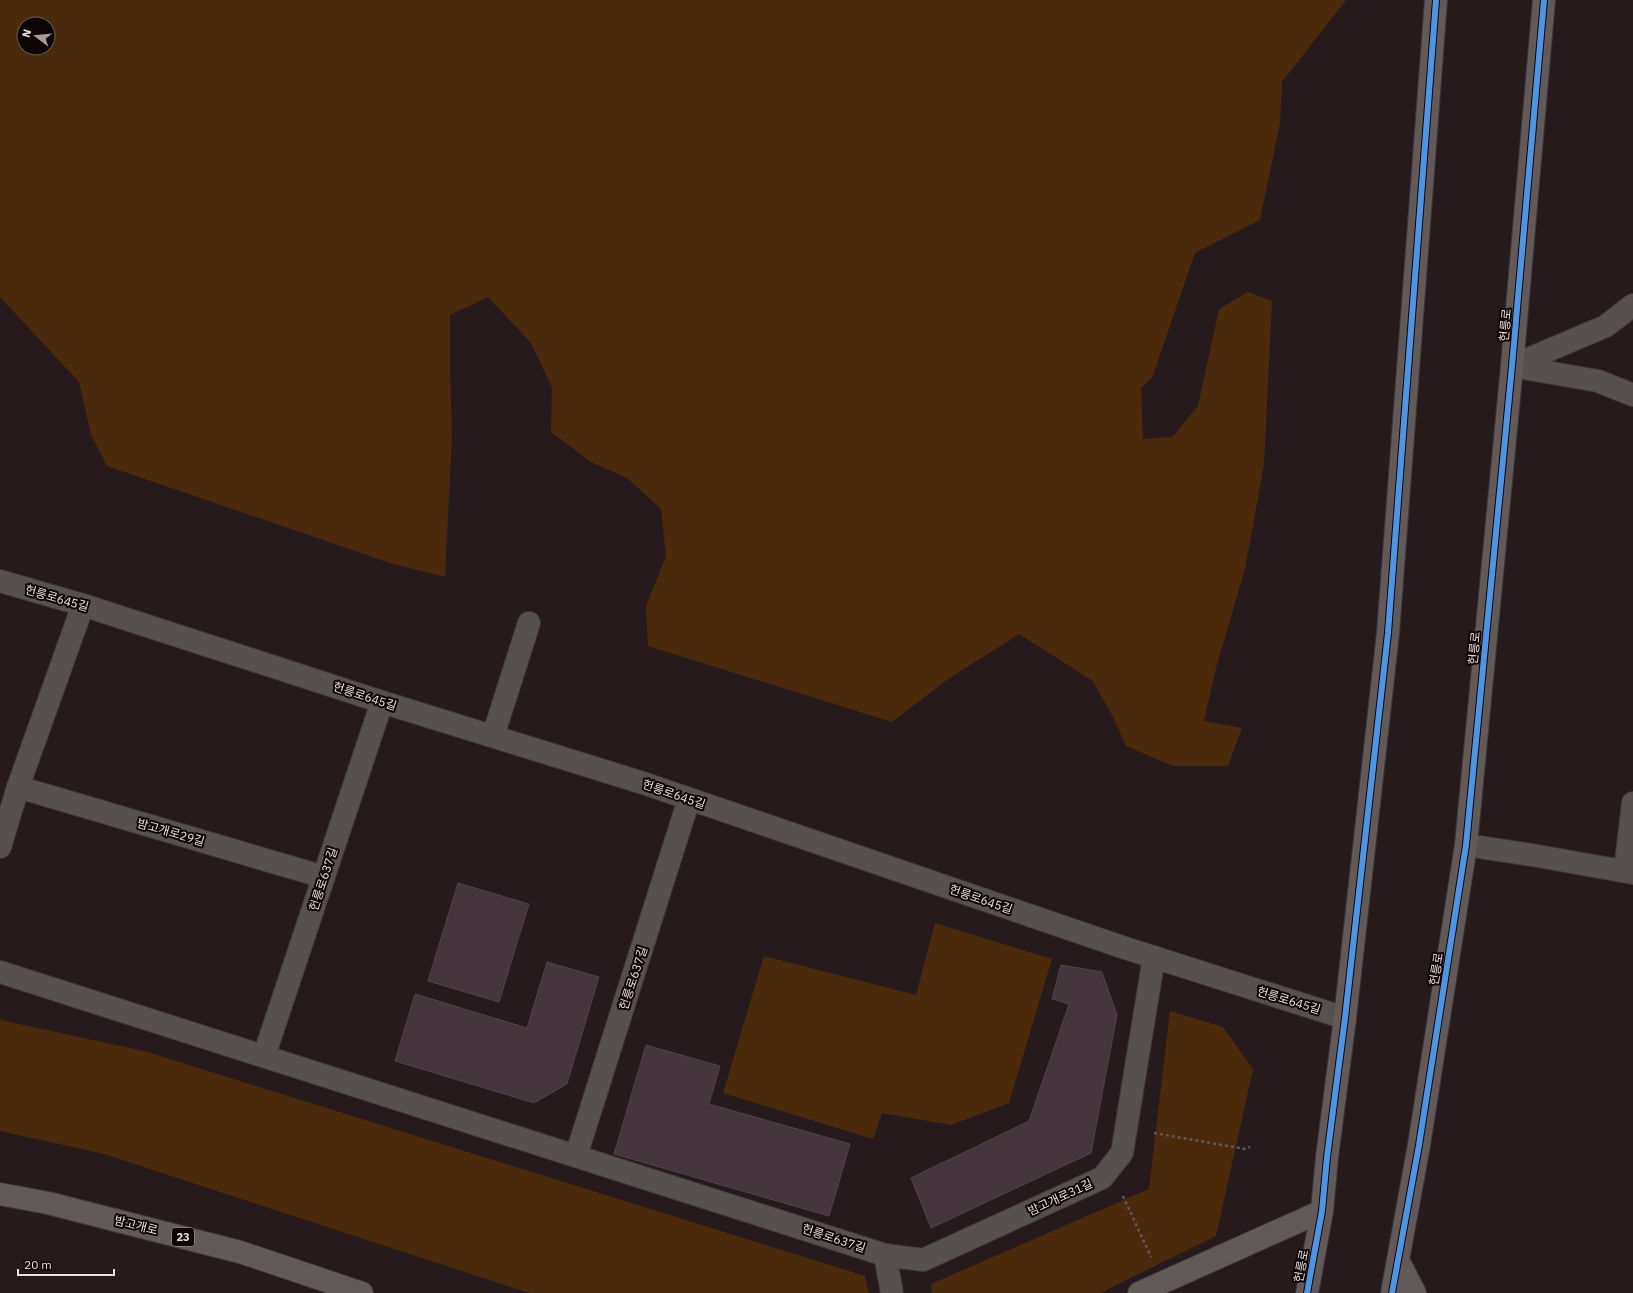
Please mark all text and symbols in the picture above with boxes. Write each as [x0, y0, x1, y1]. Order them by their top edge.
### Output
north arrow [16, 16, 56, 56]
text: N [19, 27, 34, 39]
street label: 헌릉로 [1496, 308, 1514, 342]
street label: 헌릉로645길 [23, 582, 91, 614]
street label: 헌릉로 [1465, 631, 1483, 665]
street label: 헌릉로645길 [331, 679, 399, 713]
street label: 헌릉로645길 [640, 776, 708, 812]
street label: 밤고개로29길 [135, 815, 207, 849]
street label: 헌릉로637길 [306, 845, 340, 913]
street label: 헌릉로645길 [947, 881, 1015, 917]
street label: 헌릉로637길 [616, 944, 650, 1012]
street label: 헌릉로 [1426, 951, 1446, 987]
street label: 헌릉로645길 [1255, 983, 1323, 1017]
street label: 밤고개로31길 [1025, 1175, 1095, 1219]
street label: 밤고개로 [113, 1212, 159, 1238]
street label: 헌릉로637길 [800, 1221, 868, 1255]
road number: 23 [172, 1228, 194, 1246]
street label: 헌릉로 [1291, 1248, 1311, 1284]
scale bar [18, 1251, 114, 1277]
text: 20 m [24, 1257, 52, 1272]

